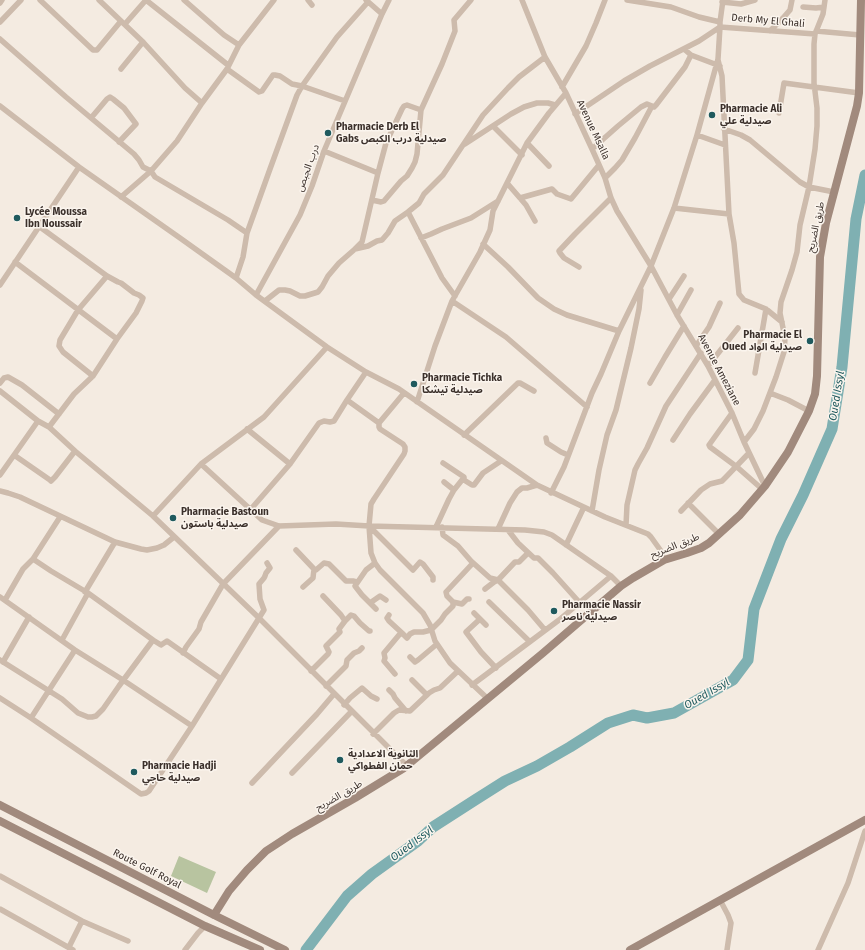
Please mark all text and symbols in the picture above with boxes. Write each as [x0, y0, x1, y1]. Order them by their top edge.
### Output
street label: Derb My El Ghali [731, 12, 805, 30]
street label: Avenue Msalla [574, 98, 612, 162]
place label: Pharmacie Ali صيدلية علي [720, 103, 782, 126]
marker: Pharmacie Ali صيدلية علي [707, 110, 717, 120]
place label: Pharmacie Derb El Gabs صيدلية درب الكبص [336, 121, 447, 144]
marker: Pharmacie Derb El Gabs صيدلية درب الكبص [323, 128, 333, 138]
street label: درب الجبص [294, 143, 322, 193]
street label: طريق الضريح [805, 200, 827, 254]
place label: Lycée Moussa Ibn Noussair [25, 206, 87, 230]
marker: Lycée Moussa Ibn Noussair [12, 213, 22, 223]
place label: Pharmacie El Oued صيدلية الواد [722, 329, 802, 352]
street label: Avenue Ameziane [695, 332, 743, 408]
marker: Pharmacie El Oued صيدلية الواد [805, 336, 815, 346]
water label: Oued Issyl [827, 370, 847, 422]
place label: Pharmacie Tichka صيدلية تيشكا [422, 372, 502, 396]
marker: Pharmacie Tichka صيدلية تيشكا [409, 379, 419, 389]
place label: Pharmacie Bastoun صيدلية باستون [181, 506, 269, 530]
marker: Pharmacie Bastoun صيدلية باستون [168, 513, 178, 523]
street label: طريق الضريح [649, 531, 701, 561]
place label: Pharmacie Nassir صيدلية ناصر [562, 599, 641, 622]
marker: Pharmacie Nassir صيدلية ناصر [549, 606, 559, 616]
water label: Oued Issyl [682, 676, 732, 712]
place label: الثانوية الاعدادية حمان الفطواكي [348, 748, 418, 772]
marker: الثانوية الاعدادية حمان الفطواكي [335, 755, 345, 765]
place label: Pharmacie Hadji صيدلية حاجي [142, 760, 216, 784]
marker: Pharmacie Hadji صيدلية حاجي [129, 767, 139, 777]
street label: طريق الضريح [314, 778, 364, 814]
water label: Oued Issyl [388, 824, 436, 864]
street label: Route Golf Royal [111, 847, 183, 891]

